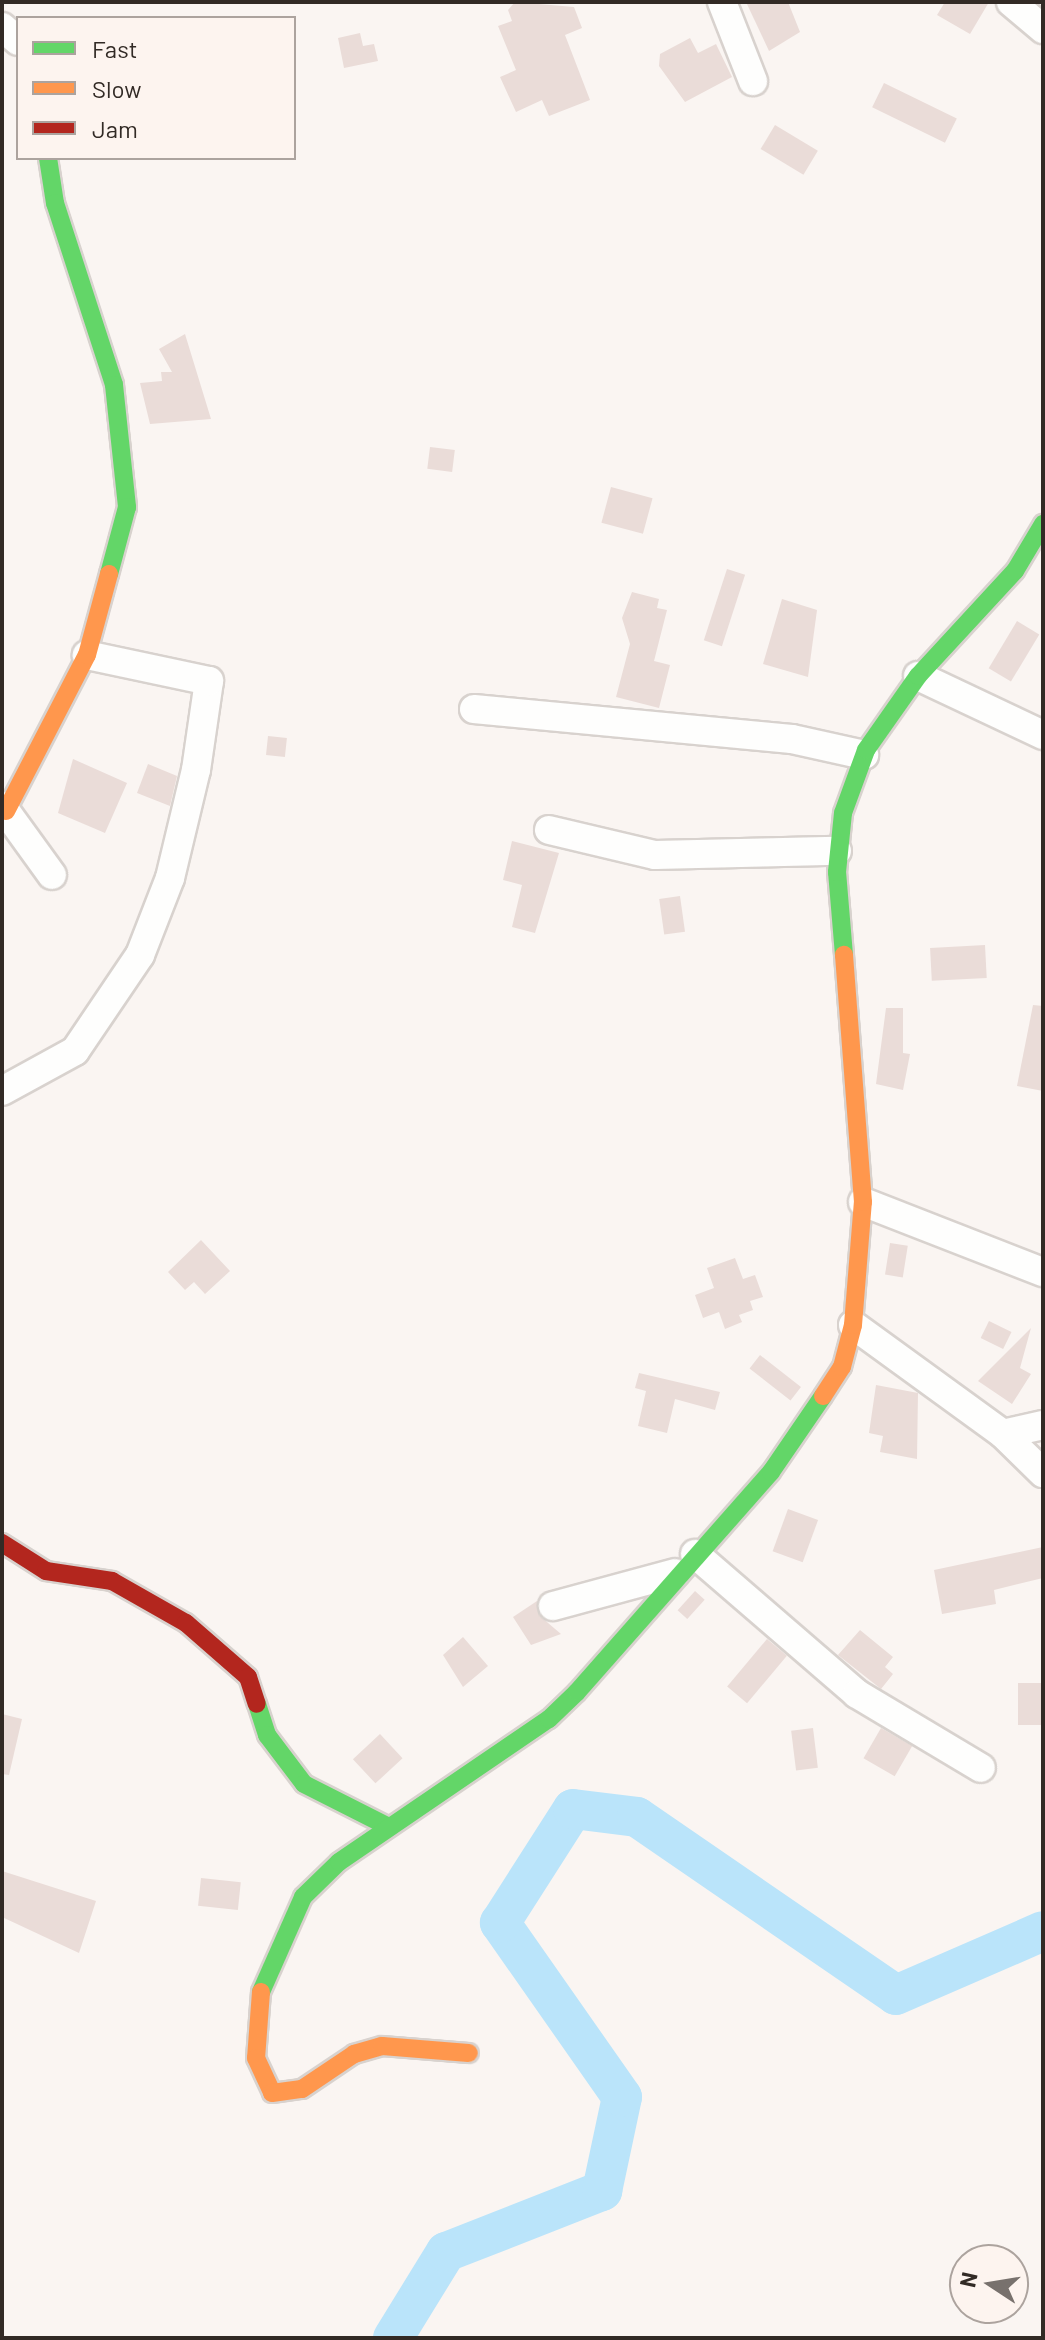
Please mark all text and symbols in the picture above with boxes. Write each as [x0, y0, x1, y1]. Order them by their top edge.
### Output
legend [16, 16, 296, 160]
text: Fast [92, 34, 137, 63]
text: Slow [92, 74, 141, 103]
text: Jam [92, 114, 138, 143]
north arrow [949, 2244, 1029, 2324]
text: N [953, 2270, 982, 2289]

